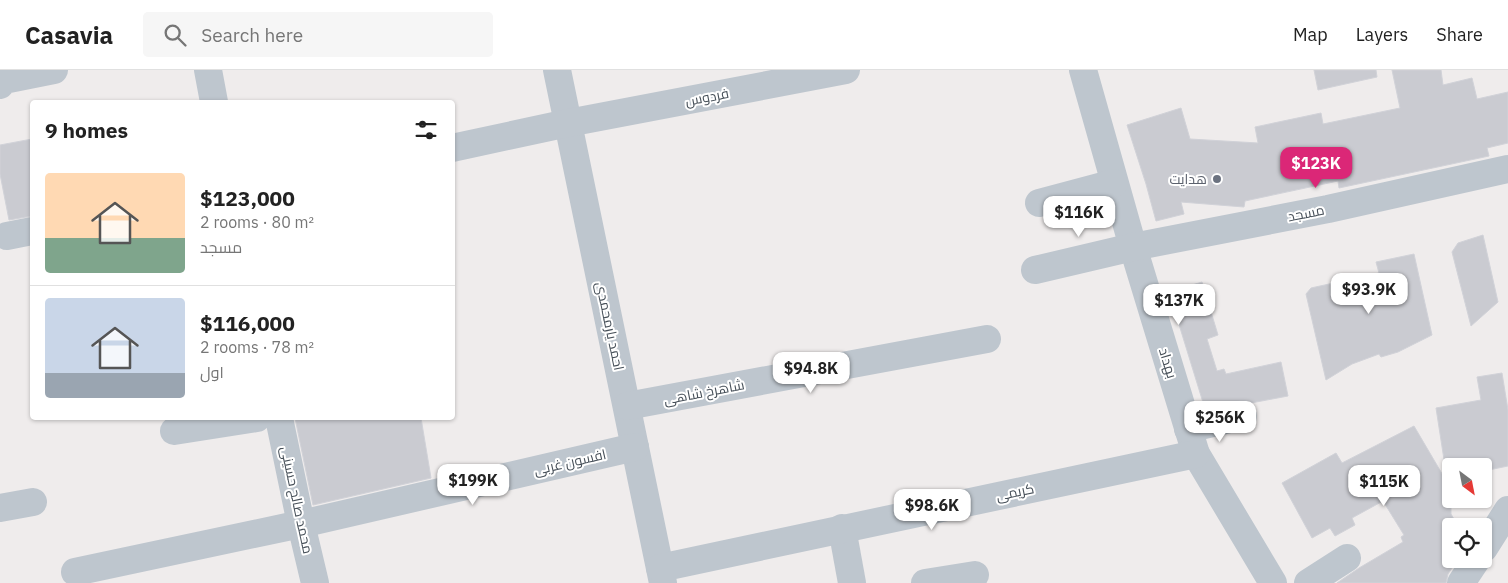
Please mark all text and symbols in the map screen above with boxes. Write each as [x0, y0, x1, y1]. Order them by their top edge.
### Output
search box [143, 12, 493, 57]
text: Casavia [25, 19, 113, 51]
icon: search [161, 21, 189, 49]
text: Search here [201, 23, 303, 47]
text: Map [1293, 23, 1328, 46]
text: Layers [1356, 23, 1408, 46]
text: Share [1436, 23, 1483, 46]
street label: فردوس [684, 84, 730, 110]
text: 9 homes [45, 116, 128, 144]
icon: filters [412, 116, 440, 144]
pin: $123K [1281, 146, 1351, 189]
text: $123K [1291, 153, 1341, 173]
place label: هدایت [1169, 170, 1207, 188]
marker: هدایت [1211, 173, 1223, 185]
text: $123,000 [200, 184, 295, 212]
icon: home [85, 193, 145, 253]
pin: $116K [1044, 196, 1114, 238]
street label: مسجد [1286, 201, 1326, 225]
text: $116K [1054, 202, 1104, 222]
text: 2 rooms · 80 m² [200, 212, 314, 232]
text: مسجد [200, 237, 242, 257]
pin: $93.9K [1328, 272, 1410, 315]
text: $93.9K [1342, 279, 1396, 299]
street label: احمد یارمحمدی [592, 280, 628, 372]
pin: $137K [1144, 284, 1214, 326]
text: $137K [1154, 290, 1204, 310]
text: $116,000 [200, 309, 295, 337]
icon: home [85, 318, 145, 378]
text: 2 rooms · 78 m² [200, 337, 314, 357]
street label: بهداد [1155, 346, 1181, 380]
pin: $94.8K [770, 352, 852, 394]
text: $94.8K [784, 358, 838, 378]
text: اول [200, 362, 224, 382]
street label: شاهرخ شاهی [662, 375, 746, 409]
pin: $256K [1185, 400, 1255, 443]
text: $256K [1195, 407, 1245, 427]
street label: محمد صالح حسینی [277, 444, 317, 556]
street label: افسون غربی [532, 445, 608, 479]
north arrow [1442, 458, 1492, 508]
map controls [1442, 458, 1492, 568]
pin: $199K [438, 464, 508, 506]
pin: $115K [1349, 464, 1419, 507]
text: $199K [448, 470, 498, 490]
text: $115K [1359, 471, 1409, 491]
street label: کریمی [994, 479, 1036, 505]
pin: $98.6K [891, 488, 973, 531]
text: $98.6K [905, 495, 959, 515]
button: locate [1442, 518, 1492, 568]

